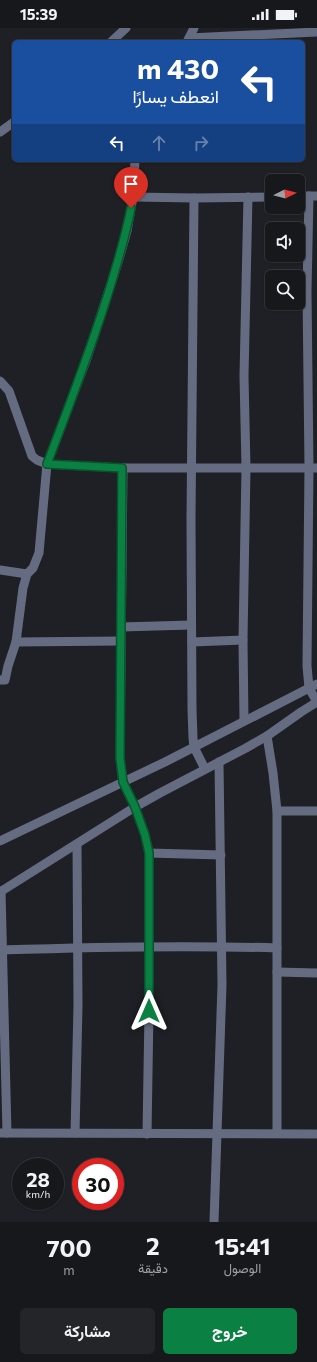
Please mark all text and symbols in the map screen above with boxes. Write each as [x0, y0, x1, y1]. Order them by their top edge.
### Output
text: 15:39 [20, 5, 58, 23]
text: 430 m [137, 51, 219, 85]
icon: left [233, 56, 285, 108]
text: انعطف يسارًا [132, 85, 219, 107]
icon: left [106, 132, 128, 154]
icon: ahead [148, 132, 170, 154]
icon: right [190, 132, 212, 154]
pin [114, 167, 148, 208]
icon: arrive [120, 173, 142, 195]
north arrow [265, 174, 305, 214]
map controls [265, 174, 305, 310]
button: sound [265, 222, 305, 262]
button: search [265, 270, 305, 310]
position arrow [128, 990, 170, 1032]
speed limit sign: 30 [72, 1158, 124, 1210]
text: 28 [26, 1167, 50, 1191]
text: km/h [26, 1188, 50, 1200]
text: 2 [146, 1231, 160, 1260]
text: 15:41 [214, 1231, 271, 1260]
text: 700 [46, 1233, 91, 1262]
text: دقيقة [138, 1260, 168, 1276]
text: الوصول [224, 1260, 261, 1276]
text: m [63, 1262, 75, 1278]
button: مشاركة [20, 1308, 155, 1354]
button: خروج [163, 1308, 297, 1354]

